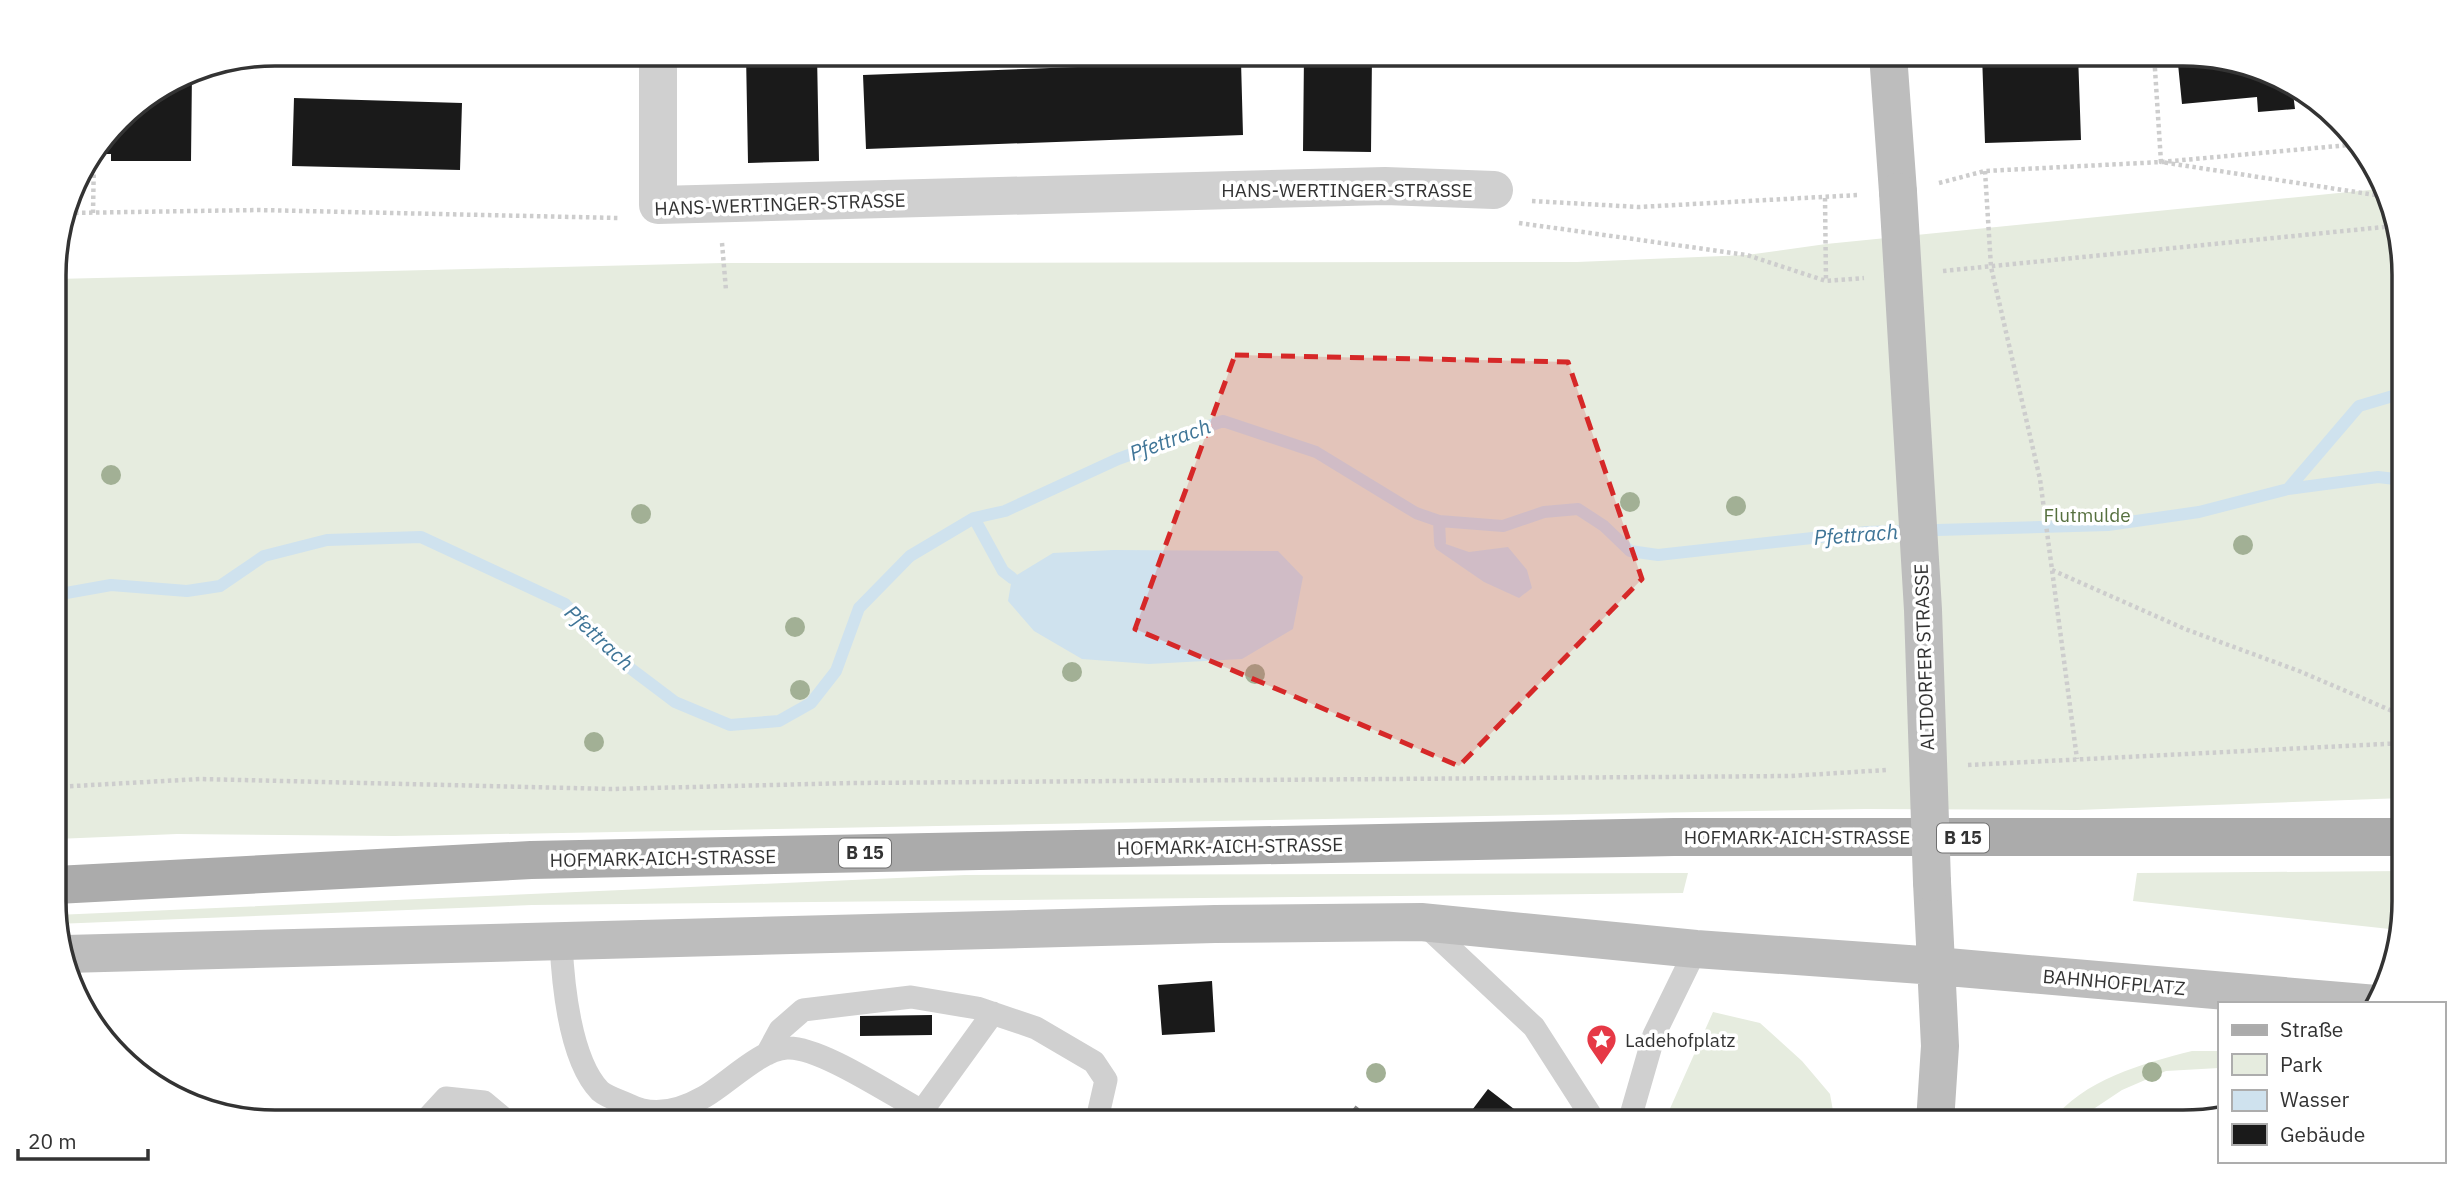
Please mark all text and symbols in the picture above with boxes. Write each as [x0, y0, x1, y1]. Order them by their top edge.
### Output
street label: HANS-WERTINGER-STRASSE [1221, 178, 1473, 202]
street label: HANS-WERTINGER-STRASSE [654, 188, 906, 220]
water label: Pfettrach [1125, 411, 1214, 467]
park label: Flutmulde [2043, 503, 2131, 527]
water label: Pfettrach [1813, 517, 1899, 551]
street label: ALTDORFER STRASSE [1909, 563, 1939, 751]
water label: Pfettrach [559, 598, 640, 676]
road number: B 15 [1937, 824, 1989, 852]
street label: HOFMARK-AICH-STRASSE [1684, 825, 1910, 849]
street label: HOFMARK-AICH-STRASSE [1116, 832, 1344, 860]
road number: B 15 [839, 838, 891, 868]
street label: HOFMARK-AICH-STRASSE [549, 844, 777, 872]
street label: BAHNHOFPLATZ [2042, 964, 2186, 1000]
legend [2218, 1002, 2445, 1163]
text: Straße [2280, 1015, 2343, 1043]
place icon: Ladehofplatz [1585, 1023, 1619, 1067]
place label: Ladehofplatz [1625, 1028, 1736, 1052]
text: Park [2280, 1050, 2323, 1078]
text: Wasser [2280, 1085, 2350, 1113]
scale bar [18, 1118, 147, 1162]
text: Gebäude [2280, 1120, 2365, 1148]
text: 20 m [28, 1127, 77, 1155]

